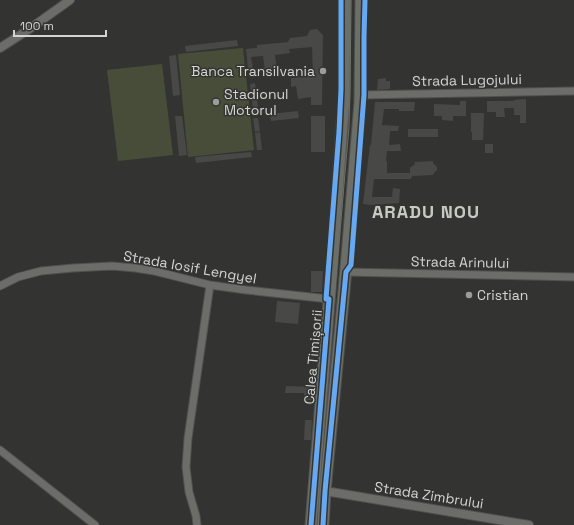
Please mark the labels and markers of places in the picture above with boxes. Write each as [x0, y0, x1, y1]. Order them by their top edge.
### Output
place label: Banca Transilvania [191, 62, 315, 80]
marker: Banca Transilvania [318, 66, 328, 76]
place label: Stadionul Motorul [224, 85, 288, 119]
marker: Stadionul Motorul [211, 97, 221, 107]
place label: Cristian [477, 286, 528, 304]
marker: Cristian [464, 290, 474, 300]

